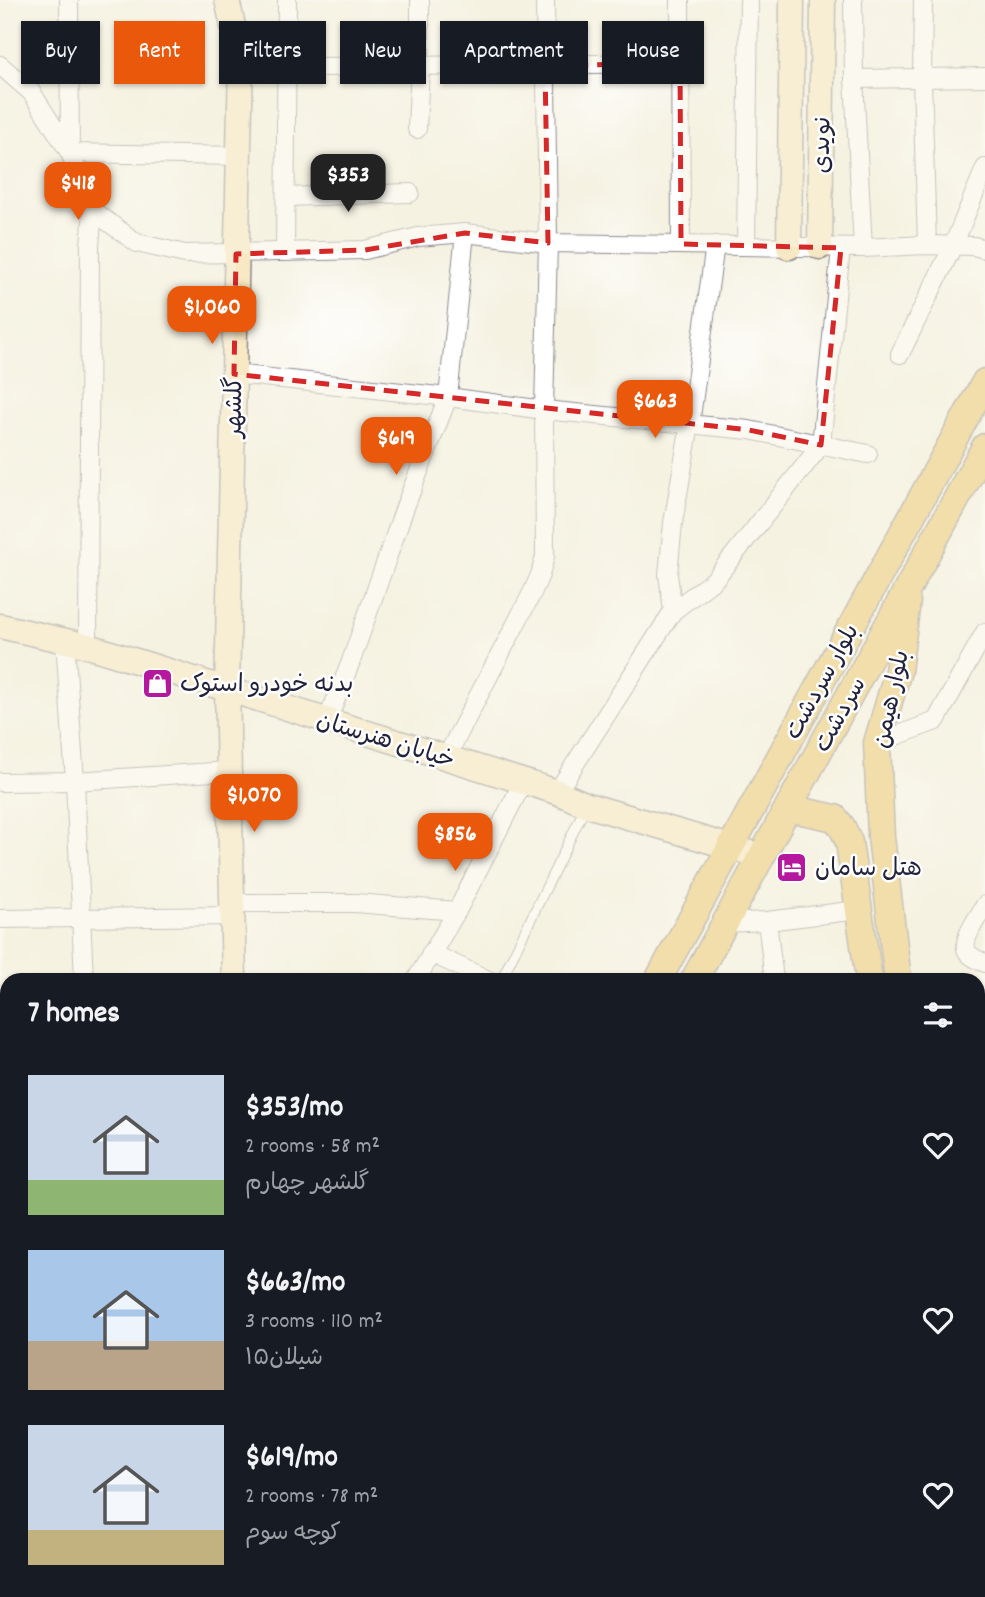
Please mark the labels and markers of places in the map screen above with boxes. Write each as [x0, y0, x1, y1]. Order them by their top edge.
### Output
pin: $353 [307, 154, 389, 214]
pin: $418 [37, 162, 119, 222]
pin: $1,060 [155, 286, 269, 346]
pin: $663 [614, 380, 696, 440]
pin: $619 [355, 418, 437, 477]
shop icon: بدنه خودرو استوک [140, 666, 174, 700]
place label: بدنه خودرو استوک [180, 669, 354, 703]
pin: $1,070 [197, 774, 311, 834]
pin: $856 [414, 814, 496, 873]
hotel icon: هتل سامان [775, 850, 809, 884]
place label: هتل سامان [815, 853, 922, 887]

